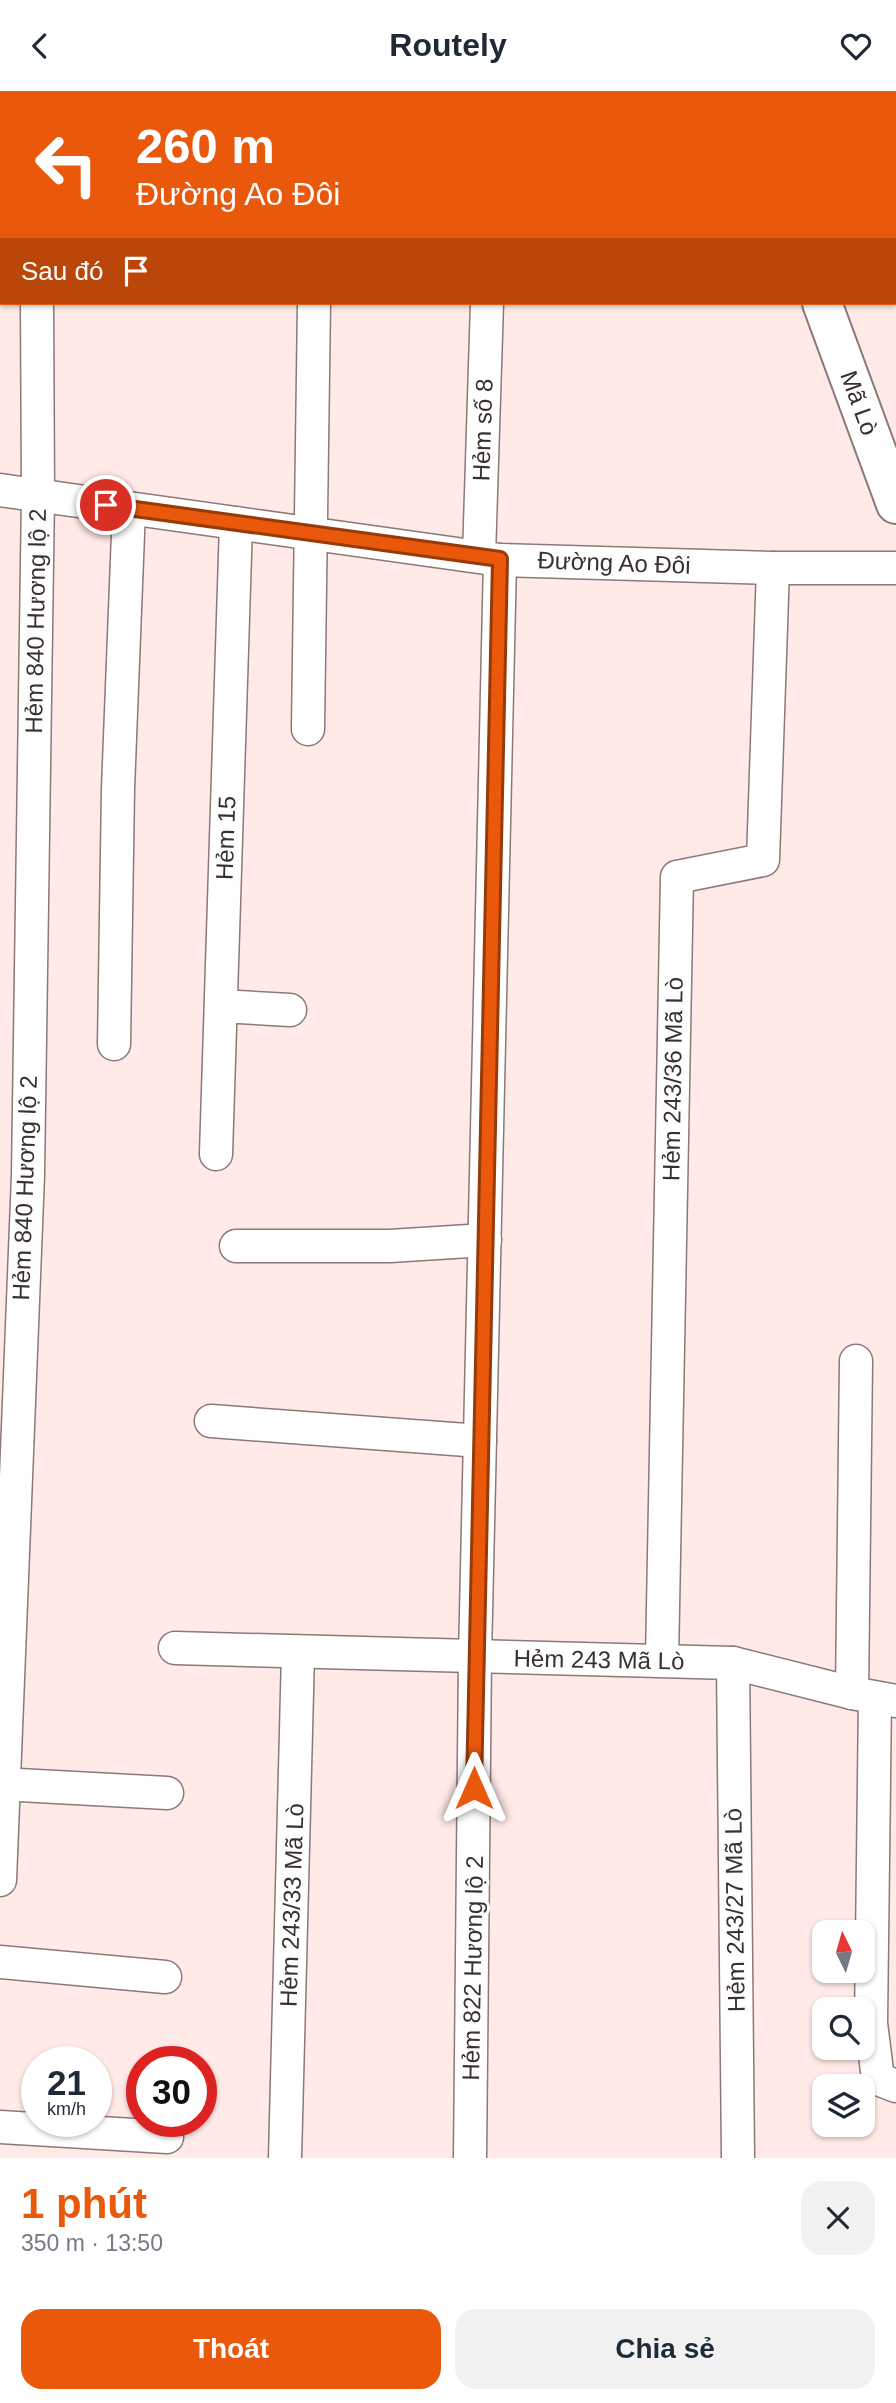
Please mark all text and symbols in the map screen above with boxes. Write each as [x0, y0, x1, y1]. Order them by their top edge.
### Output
icon: back [21, 27, 59, 65]
text: Routely [389, 27, 507, 63]
icon: heart [837, 27, 875, 65]
icon: left [21, 119, 112, 210]
text: 260 m [136, 119, 275, 173]
text: Đường Ao Đôi [136, 176, 340, 212]
icon: arrive [117, 252, 155, 290]
text: Sau đó [21, 256, 103, 286]
street label: Mã Lò [835, 367, 884, 439]
street label: Hẻm số 8 [467, 378, 498, 482]
pin [76, 475, 136, 535]
icon: arrive [87, 486, 125, 524]
street label: Hẻm 840 Hương lộ 2 [20, 508, 51, 734]
street label: Đường Ao Đôi [537, 546, 691, 579]
street label: Hẻm 15 [211, 796, 240, 880]
street label: Hẻm 243/36 Mã Lò [657, 977, 688, 1181]
street label: Hẻm 840 Hương lộ 2 [7, 1075, 42, 1301]
street label: Hẻm 243 Mã Lò [513, 1645, 685, 1674]
position arrow [437, 1751, 511, 1825]
street label: Hẻm 243/33 Mã Lò [274, 1803, 309, 2007]
street label: Hẻm 243/27 Mã Lò [719, 1808, 750, 2012]
street label: Hẻm 822 Hương lộ 2 [457, 1855, 488, 2081]
north arrow [812, 1920, 875, 1983]
map controls [812, 1920, 875, 2137]
button: search [812, 1997, 875, 2060]
speed limit sign: 30 [126, 2046, 217, 2137]
text: 21 [47, 2063, 86, 2102]
button: layers [812, 2074, 875, 2137]
text: km/h [47, 2099, 86, 2119]
text: 1 phút [21, 2180, 147, 2227]
button: close [801, 2181, 875, 2255]
text: 350 m · 13:50 [21, 2230, 163, 2256]
button: Thoát [21, 2309, 441, 2389]
button: Chia sẻ [455, 2309, 875, 2389]

